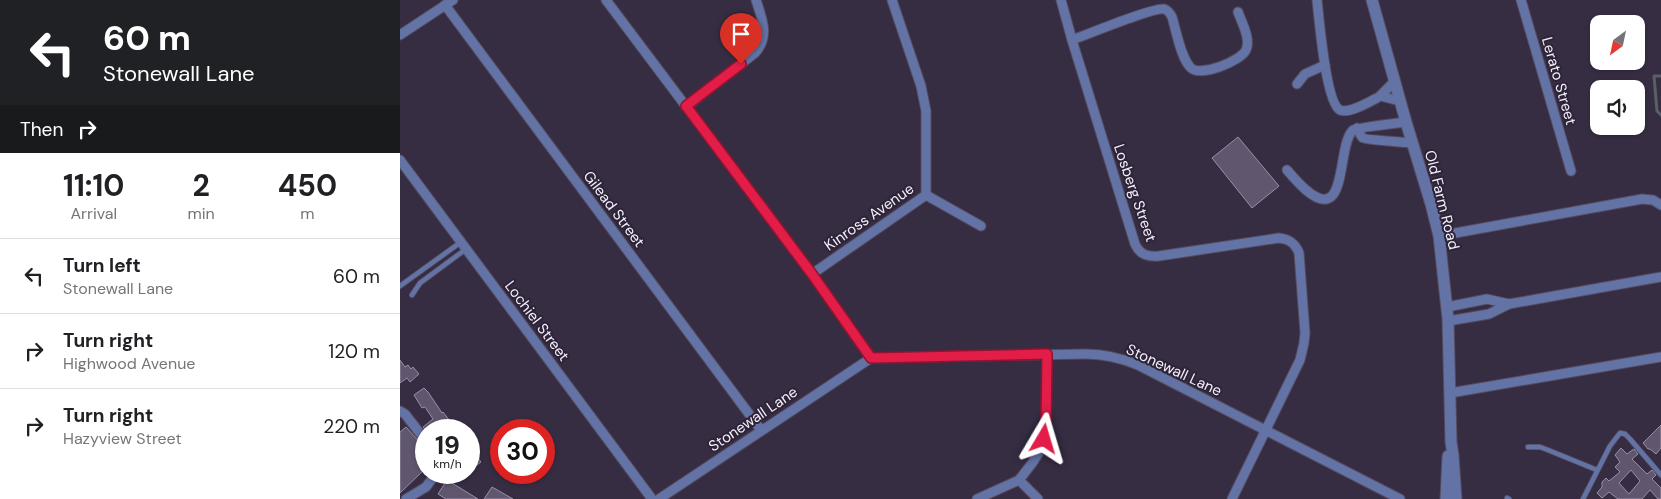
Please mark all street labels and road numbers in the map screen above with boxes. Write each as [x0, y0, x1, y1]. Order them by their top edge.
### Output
street label: Lerato Street [1537, 35, 1581, 127]
street label: Losberg Street [1109, 141, 1161, 245]
street label: Old Farm Road [1420, 148, 1464, 252]
street label: Gilead Street [579, 167, 649, 251]
street label: Kinross Avenue [820, 179, 918, 255]
street label: Lochiel Street [500, 277, 574, 365]
street label: Stonewall Lane [1123, 339, 1225, 401]
street label: Stonewall Lane [705, 382, 801, 456]

